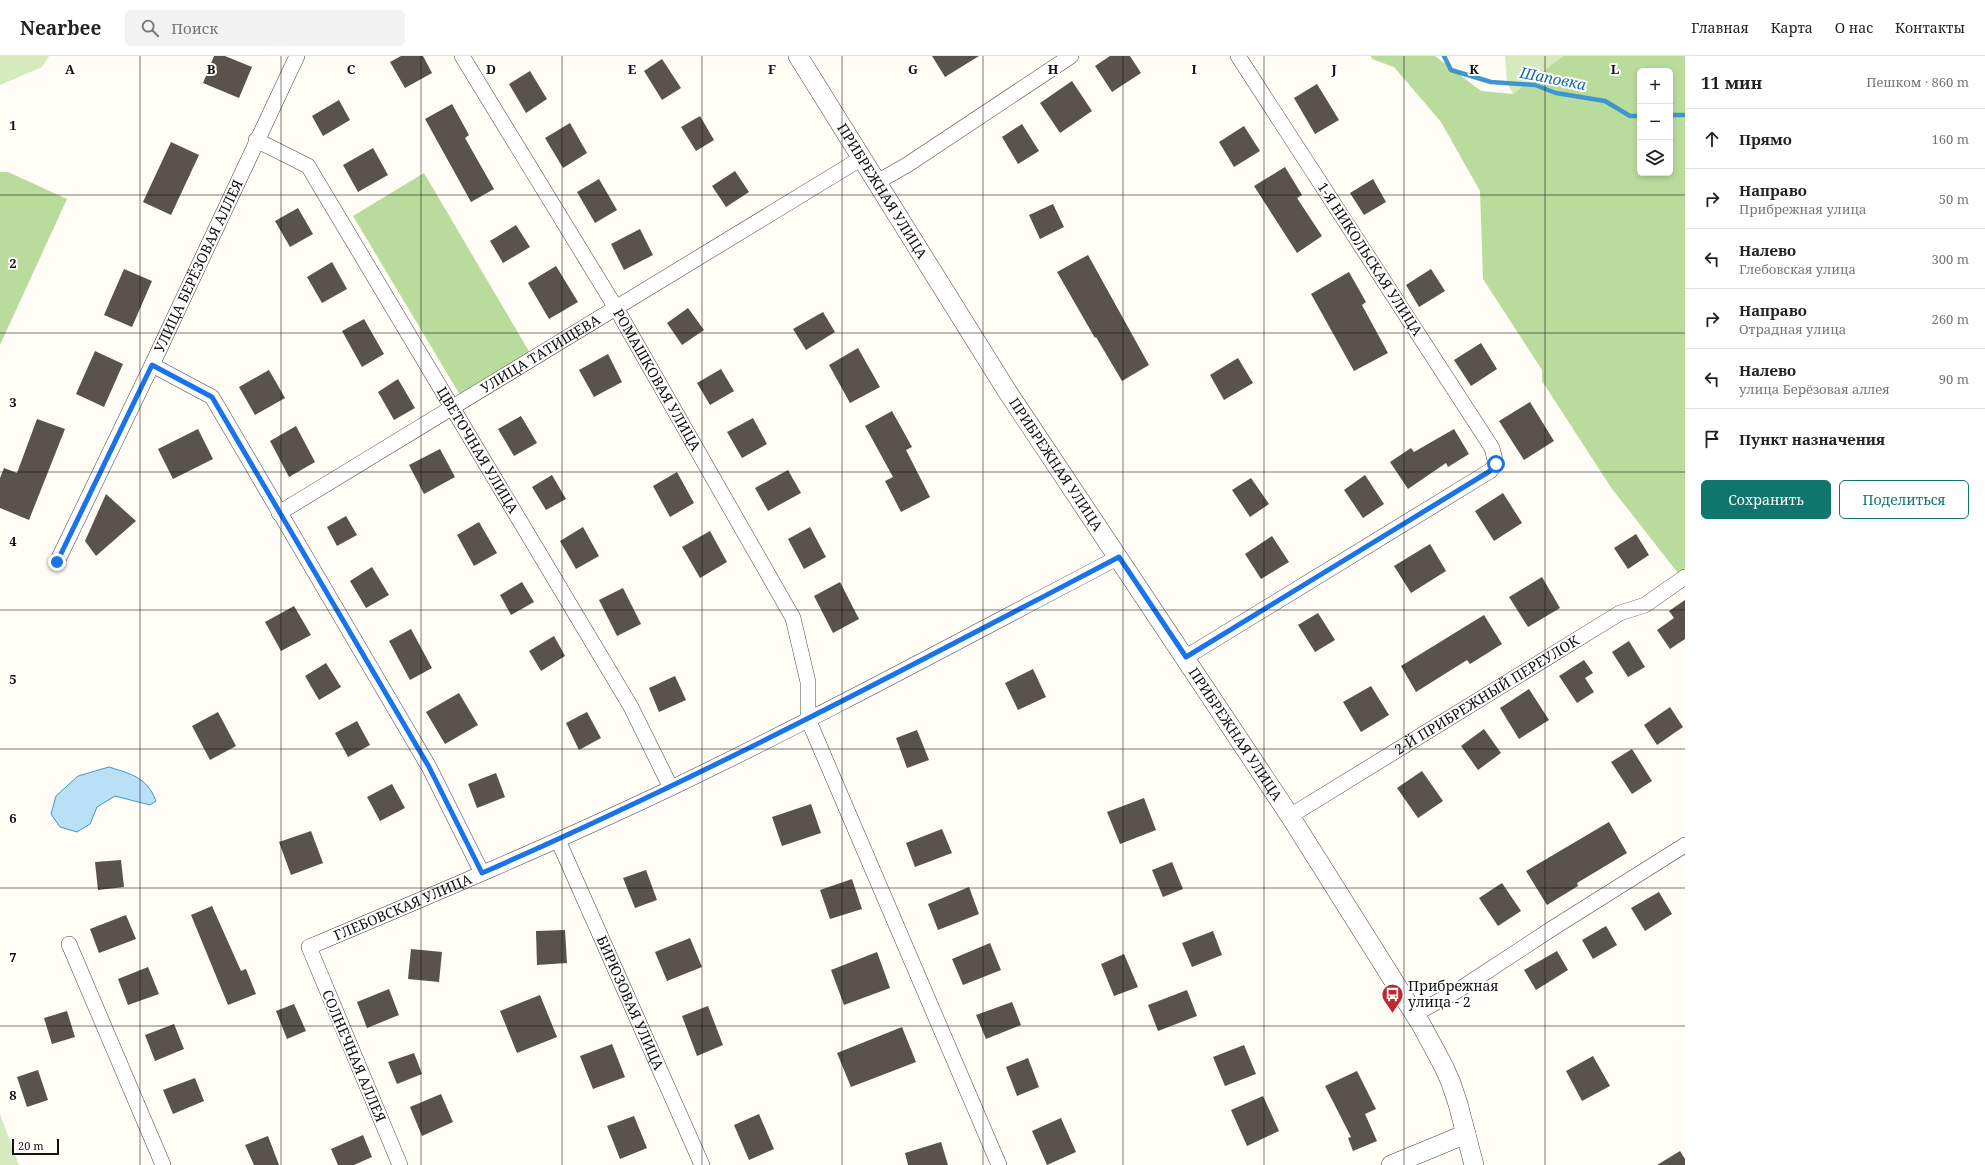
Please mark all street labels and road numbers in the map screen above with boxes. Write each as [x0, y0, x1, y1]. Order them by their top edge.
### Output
street label: ПРИБРЕЖНАЯ УЛИЦА [833, 119, 932, 262]
street label: УЛИЦА БЕРЁЗОВАЯ АЛЛЕЯ [149, 176, 247, 356]
street label: 1-Я НИКОЛЬСКАЯ УЛИЦА [1314, 178, 1427, 339]
street label: РОМАШКОВАЯ УЛИЦА [609, 305, 706, 454]
street label: УЛИЦА ТАТИЩЕВА [477, 310, 604, 397]
street label: ЦВЕТОЧНАЯ УЛИЦА [433, 383, 523, 517]
street label: ПРИБРЕЖНАЯ УЛИЦА [1005, 394, 1108, 535]
street label: 2-Й ПРИБРЕЖНЫЙ ПЕРЕУЛОК [1391, 630, 1583, 759]
street label: ПРИБРЕЖНАЯ УЛИЦА [1185, 663, 1287, 804]
street label: ГЛЕБОВСКАЯ УЛИЦА [331, 869, 475, 945]
street label: БИРЮЗОВАЯ УЛИЦА [592, 932, 669, 1073]
street label: СОЛНЕЧНАЯ АЛЛЕЯ [318, 987, 391, 1125]

